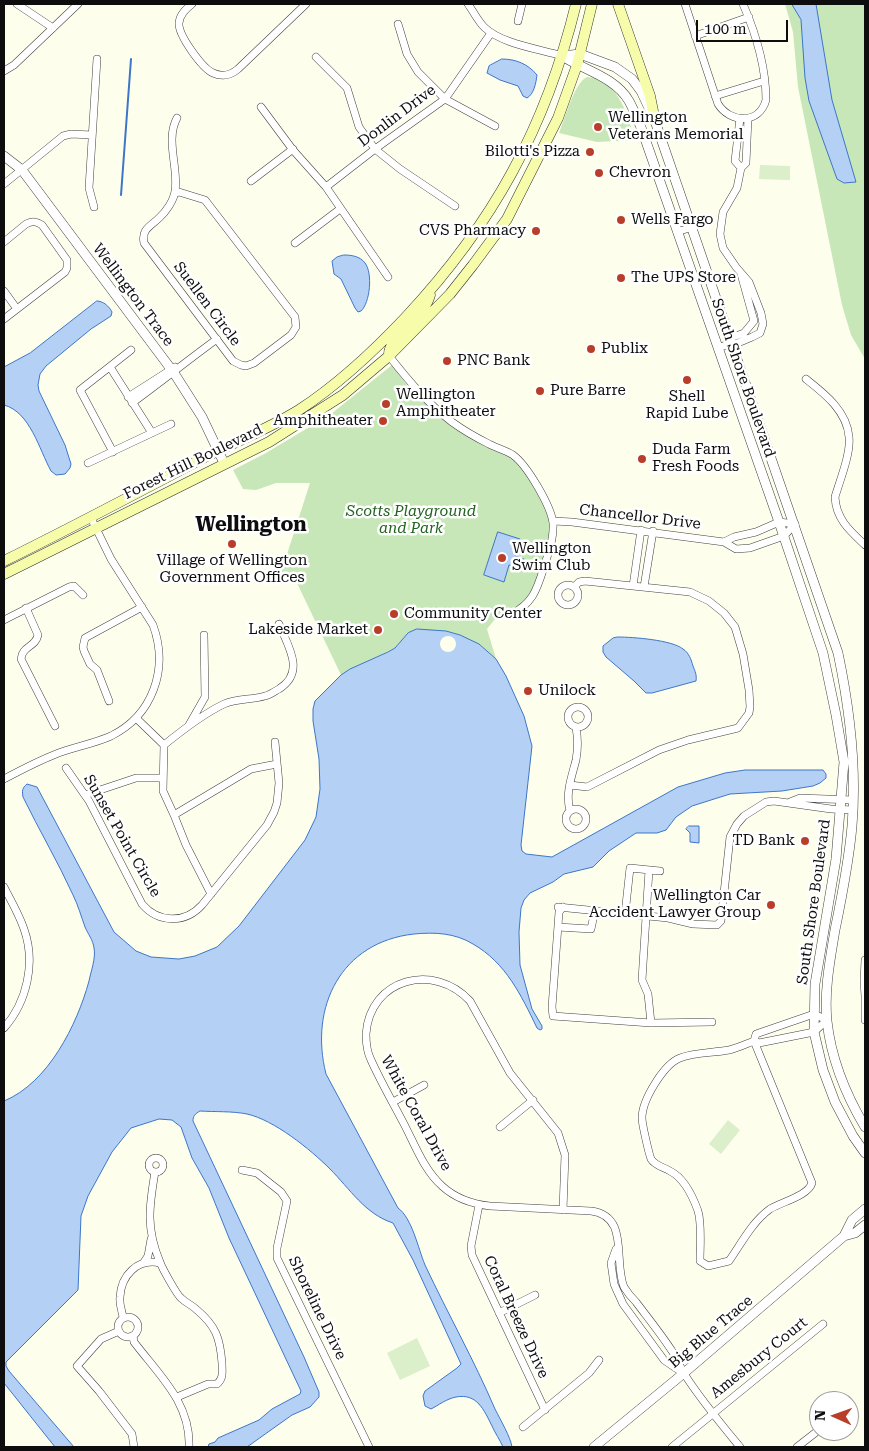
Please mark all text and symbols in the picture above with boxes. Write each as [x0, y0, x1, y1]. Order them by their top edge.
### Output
scale bar [699, 10, 792, 42]
text: 100 m [704, 20, 747, 38]
street label: Donlin Drive [355, 81, 439, 151]
place label: Wellington Veterans Memorial [608, 109, 743, 144]
marker: Wellington Veterans Memorial [592, 121, 604, 133]
place label: Bilotti's Pizza [485, 143, 580, 161]
marker: Bilotti's Pizza [584, 146, 596, 158]
place label: Chevron [609, 164, 671, 182]
marker: Chevron [593, 167, 605, 179]
place label: Wells Fargo [631, 211, 714, 229]
marker: Wells Fargo [615, 214, 627, 226]
place label: CVS Pharmacy [419, 222, 526, 240]
marker: CVS Pharmacy [530, 225, 542, 237]
street label: Wellington Trace [89, 240, 177, 350]
street label: Suellen Circle [170, 258, 244, 350]
place label: The UPS Store [631, 269, 736, 287]
marker: The UPS Store [615, 272, 627, 284]
street label: South Shore Boulevard [707, 296, 779, 460]
place label: Publix [601, 340, 648, 358]
marker: Publix [585, 343, 597, 355]
place label: PNC Bank [457, 352, 530, 370]
marker: PNC Bank [441, 355, 453, 367]
marker: Shell Rapid Lube [681, 374, 693, 386]
place label: Pure Barre [550, 382, 626, 400]
marker: Pure Barre [534, 385, 546, 397]
place label: Wellington Amphitheater [396, 386, 496, 421]
place label: Shell Rapid Lube [646, 388, 728, 423]
marker: Wellington Amphitheater [380, 398, 392, 410]
place label: Amphitheater [273, 412, 373, 430]
marker: Amphitheater [377, 415, 389, 427]
street label: Forest Hill Boulevard [121, 421, 265, 503]
place label: Duda Farm Fresh Foods [652, 441, 739, 476]
marker: Duda Farm Fresh Foods [636, 453, 648, 465]
street label: Chancellor Drive [578, 501, 702, 533]
park label: Scotts Playground and Park [346, 503, 476, 538]
district label: Wellington [195, 513, 307, 537]
marker: Village of Wellington Government Offices [226, 538, 238, 550]
place label: Wellington Swim Club [512, 540, 591, 575]
place label: Village of Wellington Government Offices [157, 552, 307, 587]
marker: Wellington Swim Club [496, 552, 508, 564]
place label: Community Center [404, 605, 542, 623]
marker: Community Center [388, 608, 400, 620]
place label: Lakeside Market [248, 621, 368, 639]
marker: Lakeside Market [372, 624, 384, 636]
place label: Unilock [538, 682, 596, 700]
marker: Unilock [522, 685, 534, 697]
street label: Sunset Point Circle [80, 772, 164, 900]
street label: South Shore Boulevard [793, 818, 835, 986]
place label: TD Bank [733, 832, 795, 850]
marker: TD Bank [799, 835, 811, 847]
place label: Wellington Car Accident Lawyer Group [589, 887, 761, 922]
marker: Wellington Car Accident Lawyer Group [765, 899, 777, 911]
street label: White Coral Drive [377, 1052, 455, 1174]
street label: Shoreline Drive [284, 1253, 350, 1363]
street label: Coral Breeze Drive [480, 1253, 552, 1381]
street label: Big Blue Trace [665, 1292, 757, 1372]
street label: Amesbury Court [707, 1314, 811, 1402]
north arrow [809, 1391, 859, 1441]
text: N [812, 1410, 828, 1421]

